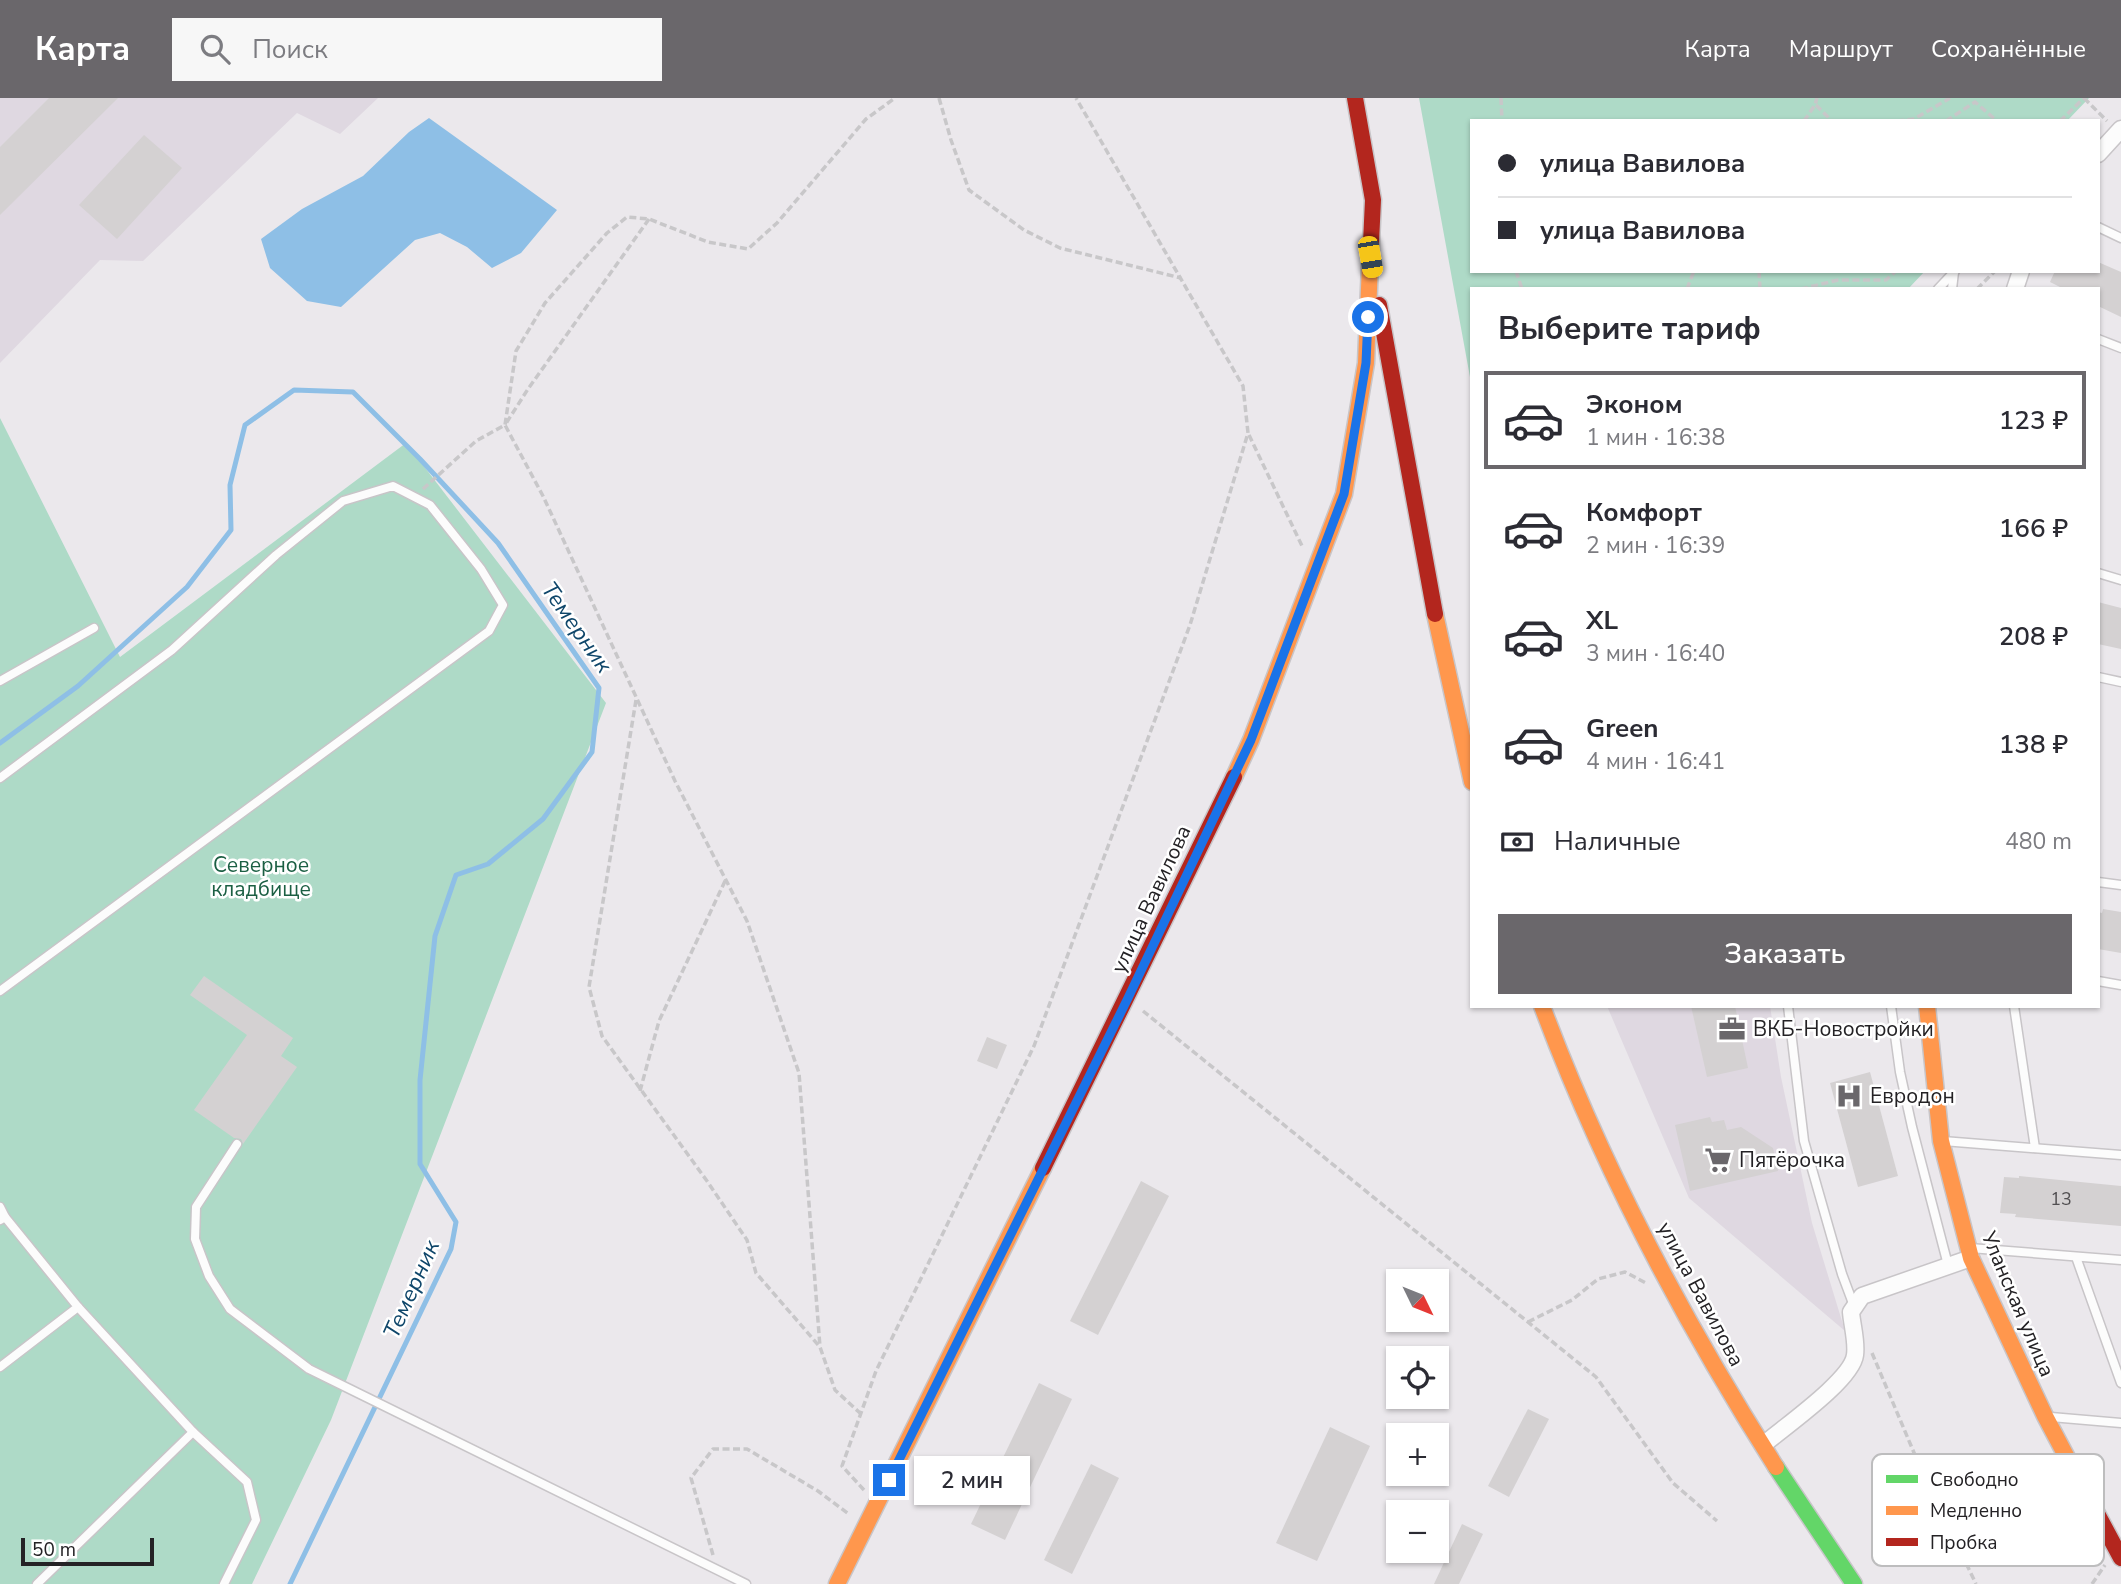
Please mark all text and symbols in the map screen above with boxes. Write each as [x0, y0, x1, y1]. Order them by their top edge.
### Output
search box [172, 18, 662, 81]
text: Карта [35, 27, 130, 72]
icon: search [196, 30, 234, 68]
text: Поиск [252, 32, 328, 67]
text: Карта [1685, 33, 1751, 65]
text: Маршрут [1789, 33, 1893, 65]
text: Сохранённые [1931, 33, 2086, 65]
text: улица Вавилова [1540, 146, 1745, 181]
text: улица Вавилова [1540, 213, 1745, 248]
car [1357, 234, 1384, 280]
route start [1352, 301, 1384, 333]
text: Выберите тариф [1498, 307, 1761, 350]
text: Эконом [1586, 387, 1683, 422]
icon: car [1502, 389, 1565, 452]
text: 123 ₽ [1999, 403, 2068, 438]
text: 1 мин · 16:38 [1586, 422, 1725, 453]
text: Комфорт [1586, 495, 1702, 530]
icon: car [1502, 497, 1565, 560]
text: 166 ₽ [1999, 511, 2068, 546]
text: 2 мин · 16:39 [1586, 530, 1725, 561]
water label: Темерник [534, 575, 620, 680]
text: XL [1586, 603, 1618, 638]
icon: car [1502, 605, 1565, 668]
text: 208 ₽ [1999, 619, 2068, 654]
text: 3 мин · 16:40 [1586, 638, 1725, 669]
text: Green [1586, 711, 1659, 746]
icon: car [1502, 713, 1565, 776]
text: 138 ₽ [1999, 727, 2068, 762]
text: 4 мин · 16:41 [1586, 746, 1725, 777]
street label: улица Вавилова [1105, 821, 1197, 977]
icon: cash [1498, 823, 1536, 861]
text: Наличные [1554, 824, 1681, 859]
text: 480 m [2005, 826, 2072, 857]
park label: Северное кладбище [211, 851, 311, 903]
button: Заказать [1498, 914, 2072, 994]
office icon: ВКБ-Новостройки [1717, 1014, 1747, 1044]
place label: ВКБ-Новостройки [1753, 1015, 1934, 1043]
hospital icon: Евродон [1834, 1081, 1864, 1111]
place label: Евродон [1870, 1082, 1955, 1110]
supermarket icon: Пятёрочка [1703, 1145, 1733, 1175]
place label: Пятёрочка [1739, 1146, 1845, 1174]
house number: 13 [2050, 1187, 2072, 1211]
street label: улица Вавилова [1651, 1217, 1751, 1371]
street label: Уланская улица [1974, 1226, 2061, 1381]
water label: Темерник [376, 1234, 447, 1343]
north arrow [1386, 1269, 1449, 1332]
map controls [1386, 1269, 1449, 1563]
button: locate [1386, 1346, 1449, 1409]
button: + [1386, 1423, 1449, 1486]
legend [1872, 1454, 2104, 1566]
callout: 2 мин [914, 1456, 1029, 1504]
route end [873, 1464, 905, 1496]
text: 2 мин [941, 1465, 1003, 1496]
text: Свободно [1930, 1467, 2019, 1493]
text: Медленно [1930, 1498, 2022, 1524]
button: − [1386, 1500, 1449, 1563]
text: Пробка [1930, 1530, 1997, 1556]
scale bar [21, 1535, 154, 1567]
text: 50 m [32, 1537, 76, 1563]

